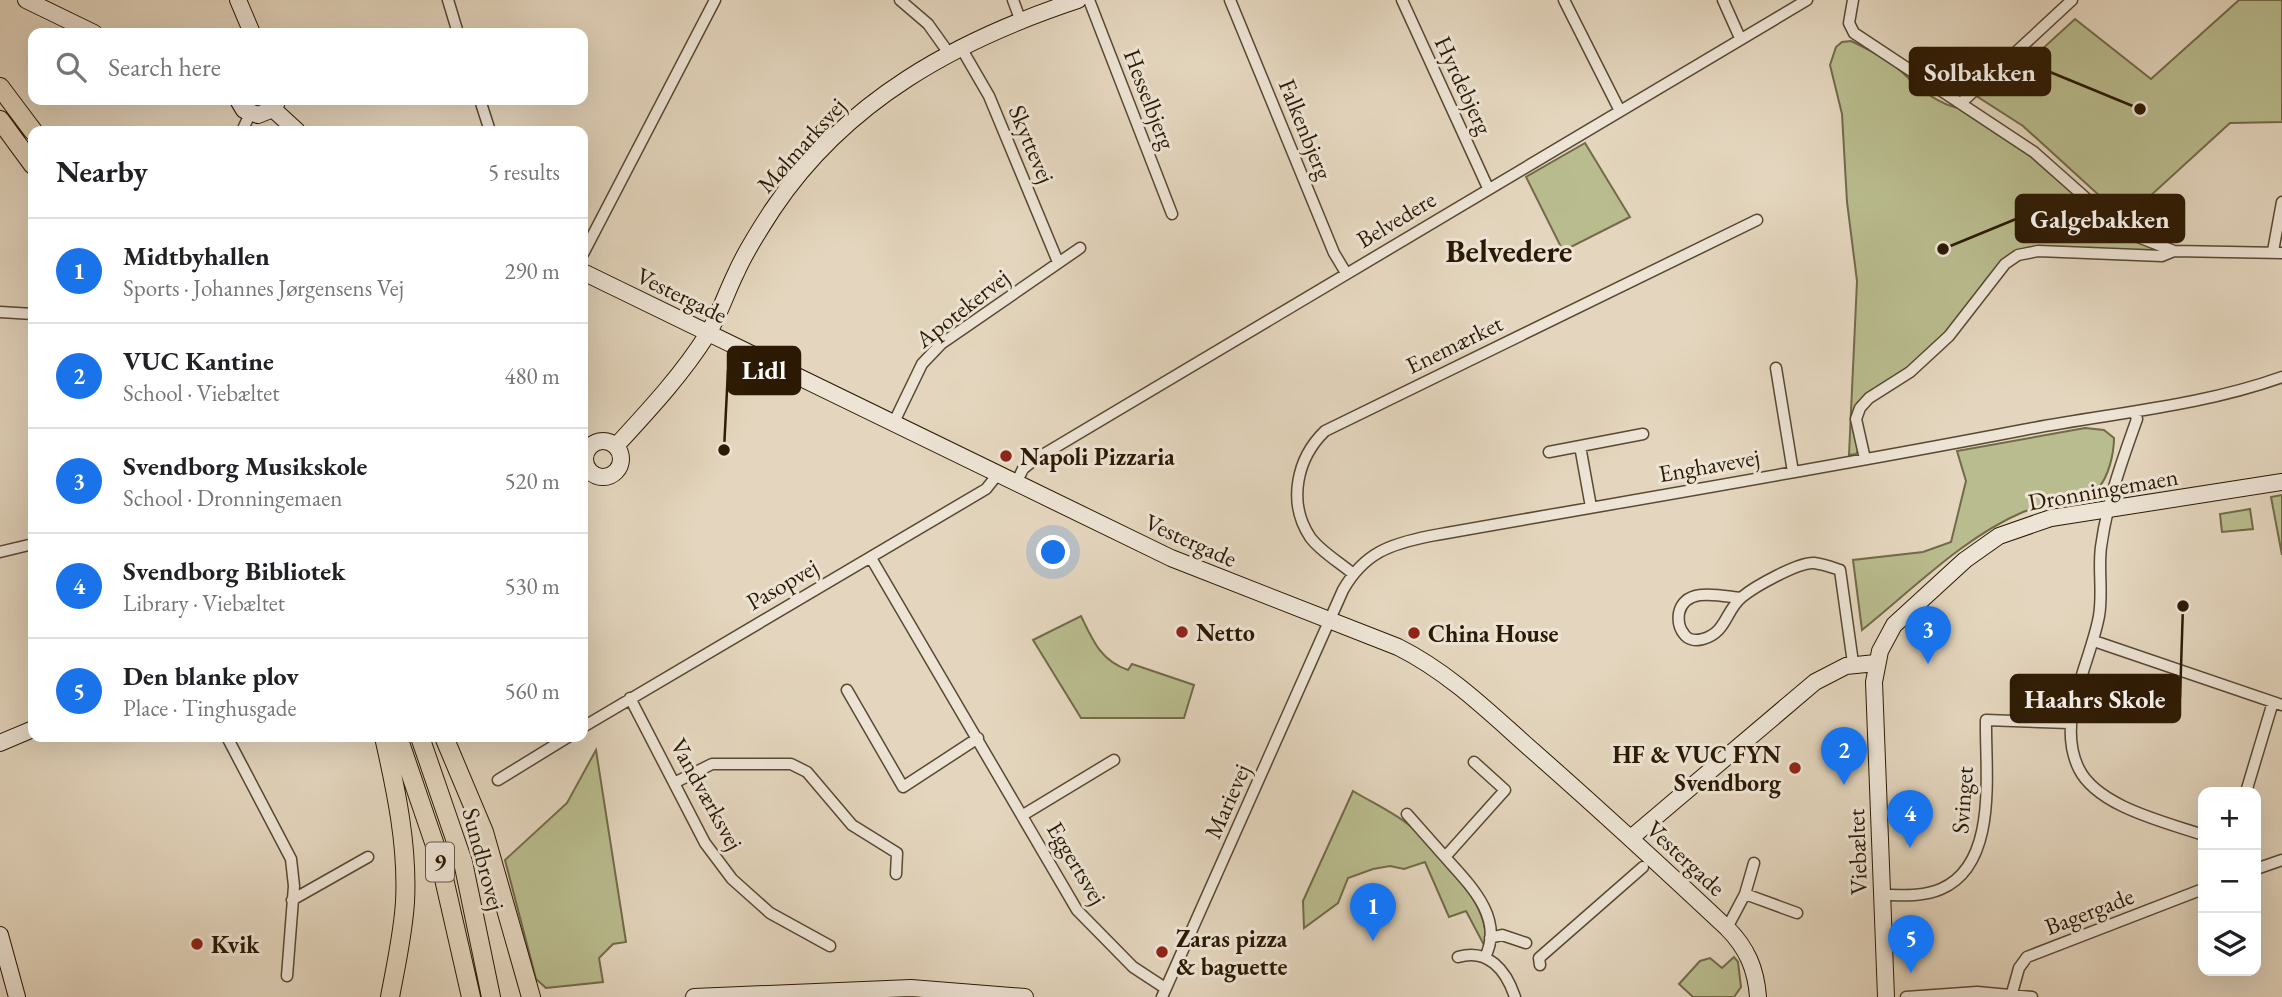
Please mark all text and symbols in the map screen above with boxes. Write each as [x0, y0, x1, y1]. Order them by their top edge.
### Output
search box [28, 28, 588, 105]
street label: Hyrdebjerg [1428, 31, 1500, 140]
street label: Hesselbjerg [1117, 44, 1183, 154]
icon: search [52, 48, 90, 86]
callout: Solbakken [1910, 48, 2050, 95]
text: Search here [108, 50, 221, 84]
text: Solbakken [1924, 55, 2036, 89]
street label: Falkenbjerg [1272, 74, 1340, 184]
street label: Mølmarksvej [750, 91, 852, 199]
street label: Skyttevej [1002, 100, 1062, 188]
text: Nearby [56, 152, 148, 191]
text: 5 results [488, 157, 560, 187]
street label: Belvedere [1351, 183, 1441, 255]
callout: Galgebakken [2016, 195, 2184, 242]
text: Galgebakken [2030, 202, 2170, 236]
district label: Belvedere [1446, 230, 1572, 272]
text: Midtbyhallen [123, 239, 270, 273]
text: 1 [73, 256, 85, 286]
text: 290 m [504, 256, 560, 286]
street label: Vestergade [631, 260, 733, 330]
street label: Apotekervej [908, 262, 1015, 355]
text: Sports · Johannes Jørgensens Vej [123, 273, 404, 303]
street label: Enemærket [1401, 307, 1508, 381]
text: VUC Kantine [123, 344, 274, 378]
callout: Lidl [728, 347, 800, 394]
text: Lidl [742, 353, 786, 387]
text: 2 [73, 361, 85, 391]
text: 480 m [504, 361, 560, 391]
text: School · Viebæltet [123, 378, 279, 408]
place label: Napoli Pizzaria [1020, 441, 1175, 472]
street label: Enghavevej [1656, 441, 1762, 489]
marker: Napoli Pizzaria [998, 448, 1014, 464]
text: Svendborg Musikskole [123, 449, 367, 483]
street label: Dronningemaen [2025, 460, 2181, 517]
text: 3 [73, 466, 85, 496]
text: 520 m [504, 466, 560, 496]
text: School · Dronningemaen [123, 483, 342, 513]
street label: Vestergade [1140, 506, 1242, 574]
your location [1036, 535, 1070, 569]
street label: Pasopvej [740, 551, 824, 617]
text: Svendborg Bibliotek [123, 554, 345, 588]
text: 4 [73, 571, 85, 601]
text: 530 m [504, 571, 560, 601]
text: Library · Viebæltet [123, 588, 285, 618]
pin: 3 [1905, 606, 1951, 664]
place label: Netto [1196, 617, 1255, 648]
place label: China House [1428, 618, 1558, 649]
marker: Netto [1174, 624, 1190, 640]
marker: China House [1406, 625, 1422, 641]
text: Den blanke plov [123, 659, 299, 693]
callout: Haahrs Skole [2011, 675, 2180, 722]
text: 5 [73, 676, 85, 706]
text: 560 m [504, 676, 560, 706]
text: Haahrs Skole [2024, 682, 2166, 716]
text: Place · Tinghusgade [123, 693, 296, 723]
pin: 2 [1821, 727, 1867, 785]
street label: Vandværksvej [664, 733, 750, 855]
place label: HF & VUC FYN Svendborg [1612, 739, 1782, 799]
street label: Marievej [1197, 759, 1257, 843]
marker: HF & VUC FYN Svendborg [1787, 760, 1803, 776]
street label: Svinget [1944, 765, 1980, 835]
map controls [2198, 787, 2261, 976]
button: + [2198, 787, 2261, 850]
pin: 4 [1887, 790, 1933, 848]
street label: Sundbrovej [455, 804, 513, 914]
street label: Viebæltet [1840, 808, 1874, 896]
street label: Vestergade [1640, 813, 1732, 903]
street label: Eggertsvej [1040, 816, 1114, 910]
road number: 9 [426, 842, 454, 882]
button: − [2198, 850, 2261, 913]
street label: Bagergade [2040, 880, 2138, 942]
pin: 1 [1350, 883, 1396, 941]
button: layers [2198, 913, 2261, 976]
pin: 5 [1888, 915, 1934, 973]
place label: Zaras pizza & baguette [1176, 923, 1288, 983]
place label: Kvik [211, 929, 260, 960]
marker: Kvik [189, 936, 205, 952]
marker: Zaras pizza & baguette [1154, 944, 1170, 960]

